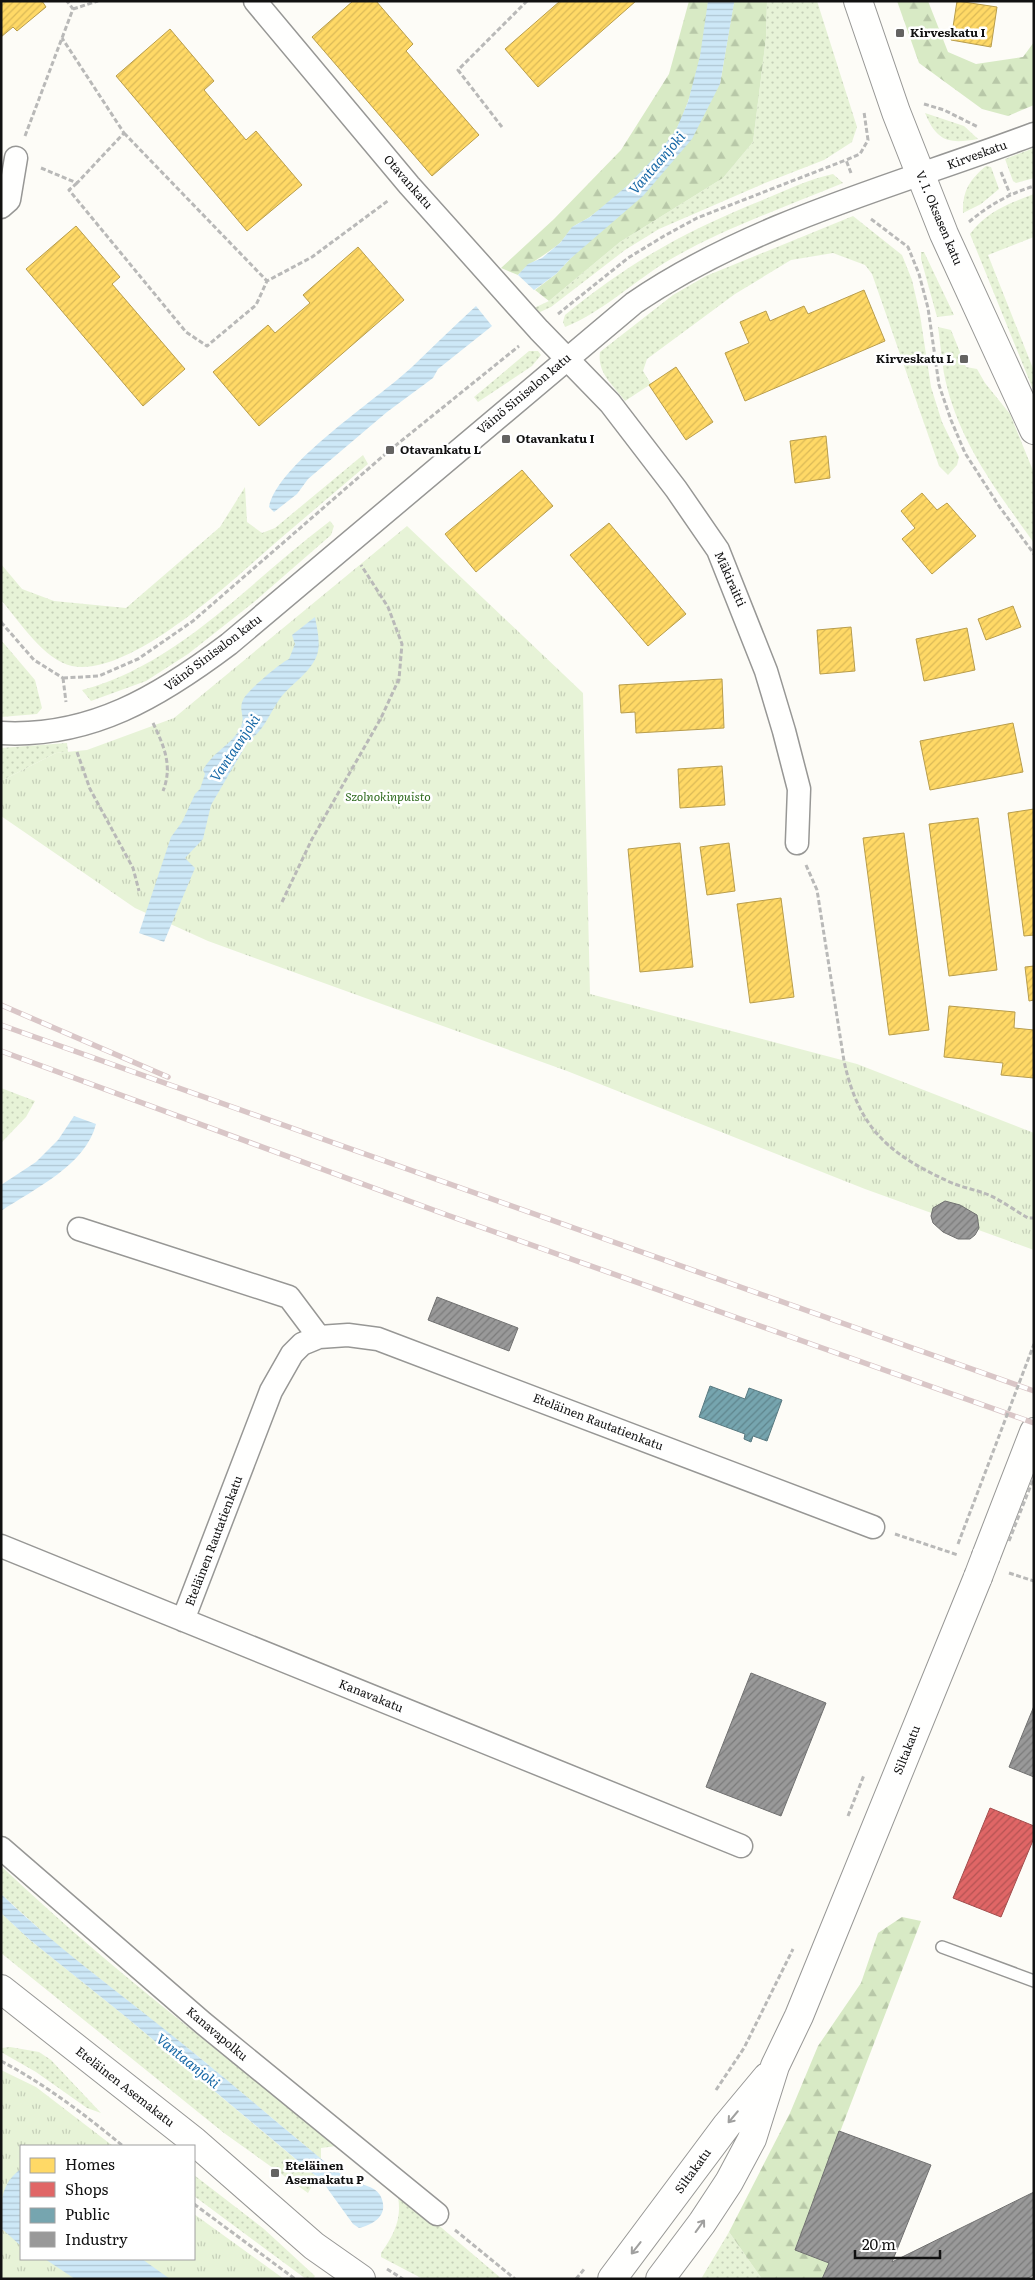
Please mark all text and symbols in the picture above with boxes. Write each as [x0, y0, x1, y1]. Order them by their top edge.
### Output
place label: Kirveskatu I [910, 23, 985, 41]
marker: Kirveskatu I [894, 27, 906, 39]
water label: Vantaanjoki [623, 126, 690, 198]
street label: Kirveskatu [944, 135, 1010, 173]
street label: Otavankatu [380, 150, 438, 213]
street label: V. I. Oksasen katu [912, 168, 968, 268]
street label: Väinö Sinisalon katu [472, 348, 575, 438]
place label: Kirveskatu L [876, 349, 954, 367]
marker: Kirveskatu L [958, 353, 970, 365]
place label: Otavankatu I [516, 429, 595, 447]
marker: Otavankatu I [500, 433, 512, 445]
place label: Otavankatu L [400, 440, 482, 458]
marker: Otavankatu L [384, 444, 396, 456]
street label: Mäkiraitti [711, 548, 751, 609]
street label: Väinö Sinisalon katu [160, 609, 265, 695]
water label: Vantaanjoki [204, 709, 264, 785]
park label: Szolnokinpuisto [345, 787, 431, 805]
street label: Eteläinen Rautatienkatu [530, 1388, 667, 1454]
street label: Eteläinen Rautatienkatu [180, 1472, 246, 1609]
street label: Kanavakatu [336, 1674, 407, 1716]
street label: Siltakatu [888, 1722, 924, 1777]
street label: Kanavapolku [183, 2002, 253, 2065]
water label: Vantaanjoki [152, 2028, 226, 2093]
street label: Eteläinen Asemakatu [72, 2042, 179, 2131]
one-way arrow [728, 2110, 739, 2123]
street label: Siltakatu [670, 2144, 715, 2197]
legend [20, 2145, 195, 2260]
text: Homes [65, 2152, 115, 2175]
place label: Eteläinen Asemakatu P [285, 2156, 364, 2188]
marker: Eteläinen Asemakatu P [269, 2167, 281, 2179]
text: Shops [65, 2177, 108, 2200]
text: Public [65, 2202, 110, 2225]
one-way arrow [694, 2220, 705, 2233]
text: Industry [65, 2227, 128, 2250]
scale bar [855, 2228, 940, 2260]
text: 20 m [862, 2232, 896, 2255]
one-way arrow [631, 2241, 642, 2254]

